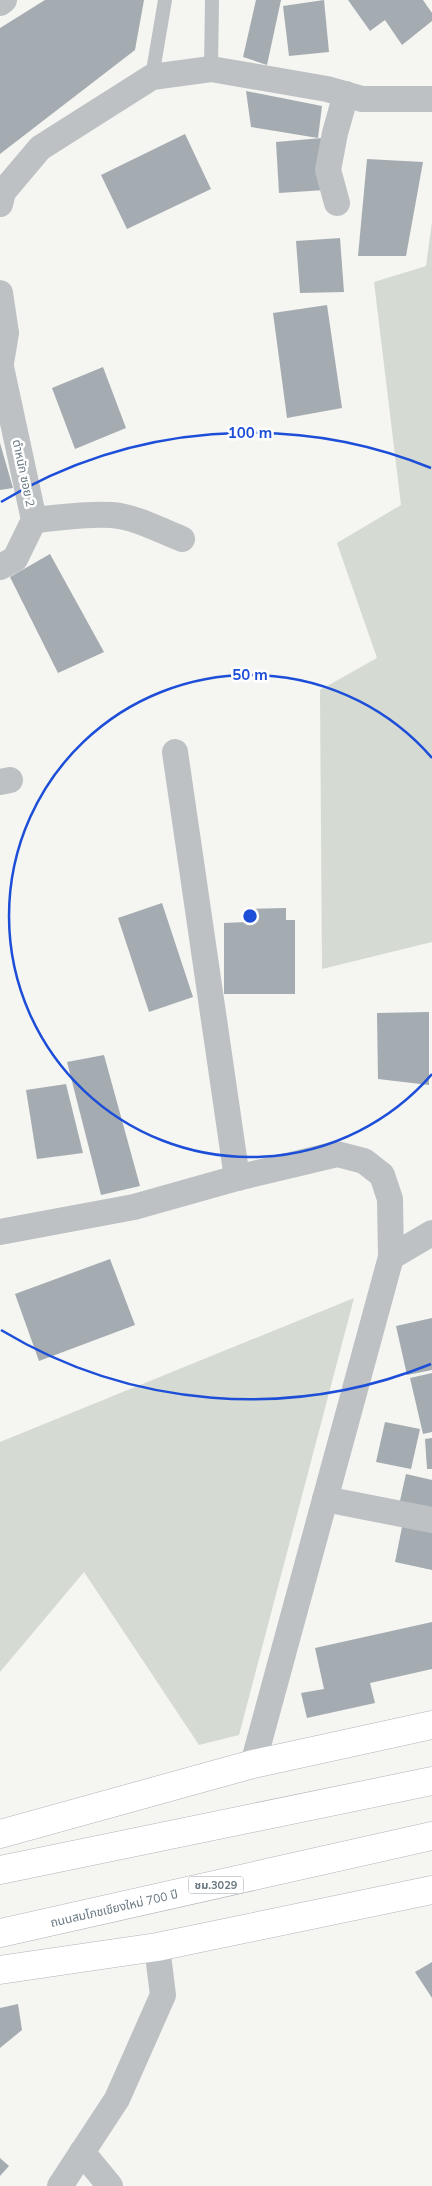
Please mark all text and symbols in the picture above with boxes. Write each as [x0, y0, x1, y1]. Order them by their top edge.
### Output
text: 100 m [228, 423, 272, 442]
street label: ตำหนัก ซอย 2 [10, 438, 38, 508]
text: 50 m [232, 665, 268, 684]
centre of rings [241, 907, 259, 925]
road number: ชม.3029 [188, 1876, 244, 1894]
street label: ถนนสมโภชเชียงใหม่ 700 ปี [49, 1886, 179, 1930]

